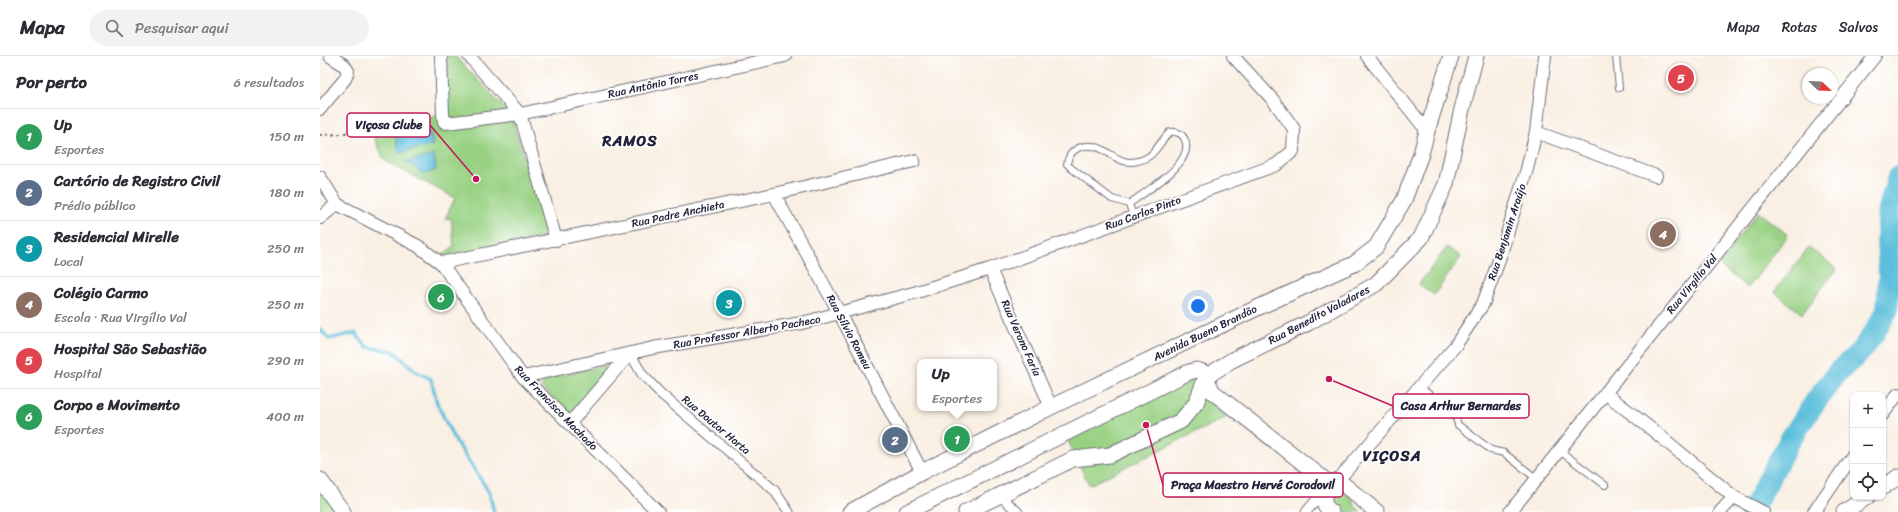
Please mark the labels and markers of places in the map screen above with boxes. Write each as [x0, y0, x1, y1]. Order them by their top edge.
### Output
pin: 5 [1668, 63, 1694, 93]
callout: Viçosa Clube [347, 113, 430, 137]
pin: 4 [1650, 219, 1676, 249]
pin: 6 [428, 282, 454, 312]
pin: 3 [716, 288, 742, 318]
callout: Casa Arthur Bernardes [1393, 394, 1529, 418]
pin: 1 [944, 424, 970, 454]
pin: 2 [882, 425, 908, 455]
callout: Praça Maestro Hervé Corodovil [1163, 473, 1343, 497]

